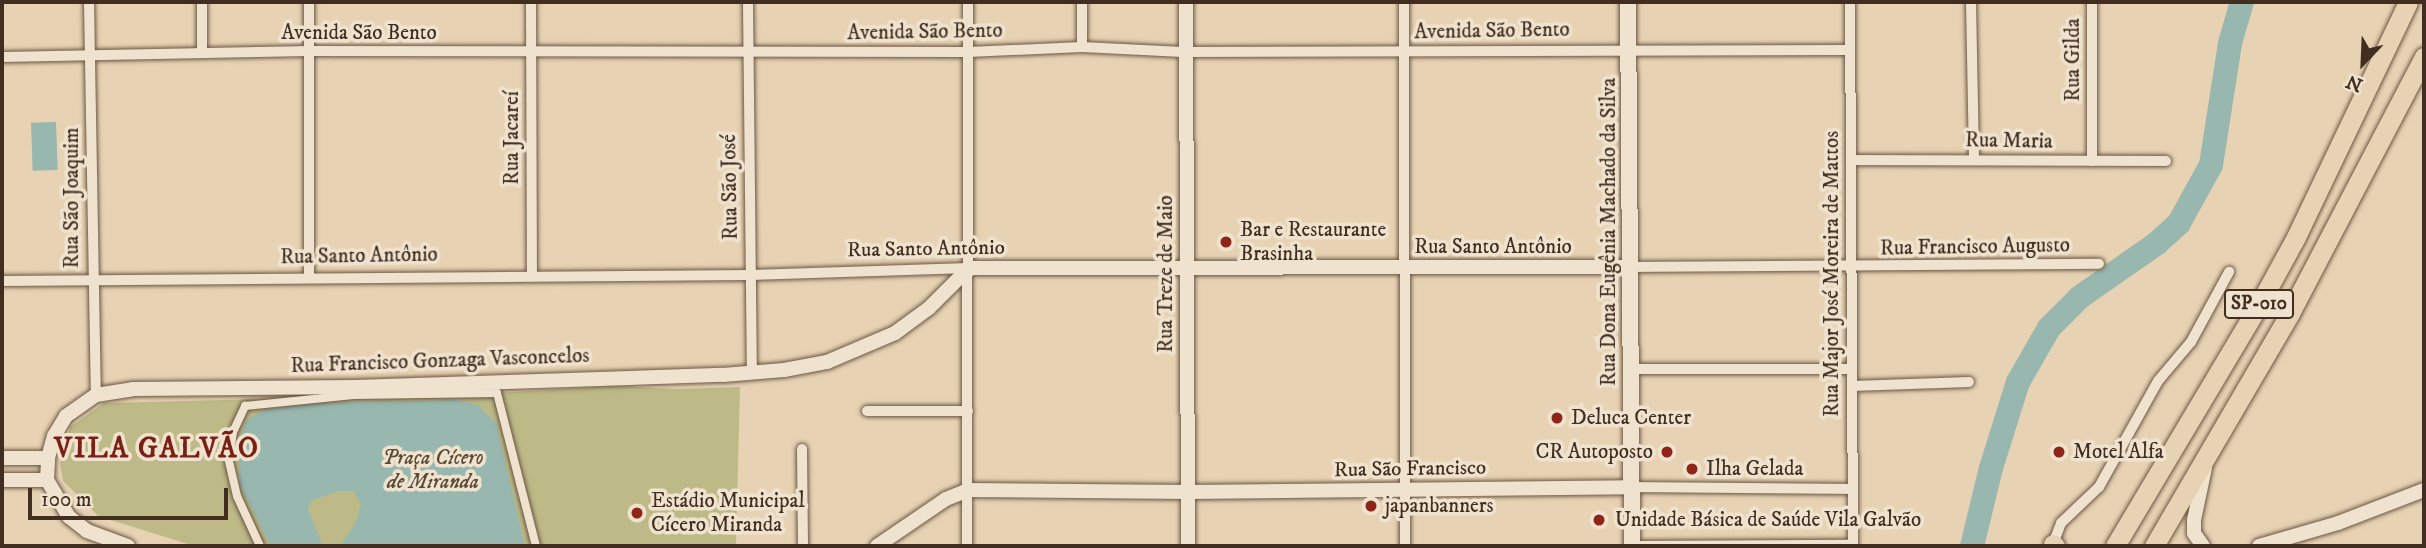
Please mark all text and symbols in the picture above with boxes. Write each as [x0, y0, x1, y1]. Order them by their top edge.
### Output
street label: Avenida São Bento [1414, 17, 1570, 45]
street label: Avenida São Bento [847, 18, 1003, 46]
street label: Rua Gilda [2060, 18, 2086, 102]
street label: Avenida São Bento [281, 20, 437, 46]
north arrow [2328, 28, 2398, 98]
text: N [2343, 69, 2366, 96]
street label: Rua Dona Eugênia Machado da Silva [1596, 78, 1622, 386]
street label: Rua Jacareí [499, 91, 525, 185]
street label: Rua São Joaquim [59, 127, 85, 269]
street label: Rua Maria [1965, 128, 2053, 154]
street label: Rua Major José Moreira de Mattos [1819, 131, 1845, 417]
street label: Rua São José [716, 134, 744, 240]
street label: Rua Treze de Maio [1153, 195, 1179, 353]
place label: Bar e Restaurante Brasinha [1240, 217, 1386, 267]
street label: Rua Francisco Augusto [1880, 233, 2070, 261]
marker: Bar e Restaurante Brasinha [1218, 234, 1234, 250]
street label: Rua Santo Antônio [1414, 234, 1572, 260]
street label: Rua Santo Antônio [847, 235, 1005, 263]
street label: Rua Santo Antônio [280, 242, 438, 270]
road number: SP-010 [2224, 288, 2294, 320]
street label: Rua Francisco Gonzaga Vasconcelos [290, 343, 590, 379]
place label: Deluca Center [1571, 405, 1691, 431]
marker: Deluca Center [1549, 410, 1565, 426]
district label: VILA GALVÃO [56, 432, 258, 466]
place label: CR Autoposto [1535, 439, 1653, 465]
place label: Motel Alfa [2073, 439, 2164, 465]
marker: CR Autoposto [1659, 444, 1675, 460]
marker: Motel Alfa [2051, 444, 2067, 460]
park label: Praça Cícero de Miranda [382, 445, 484, 495]
street label: Rua São Francisco [1334, 455, 1486, 483]
place label: Ilha Gelada [1706, 456, 1803, 482]
marker: Ilha Gelada [1684, 461, 1700, 477]
scale bar [32, 475, 231, 518]
text: 100 m [41, 487, 92, 513]
place label: Estádio Municipal Cícero Miranda [651, 488, 805, 538]
place label: japanbanners [1385, 493, 1494, 519]
marker: japanbanners [1363, 498, 1379, 514]
marker: Estádio Municipal Cícero Miranda [629, 505, 645, 521]
place label: Unidade Básica de Saúde Vila Galvão [1615, 507, 1921, 533]
marker: Unidade Básica de Saúde Vila Galvão [1589, 510, 1609, 530]

